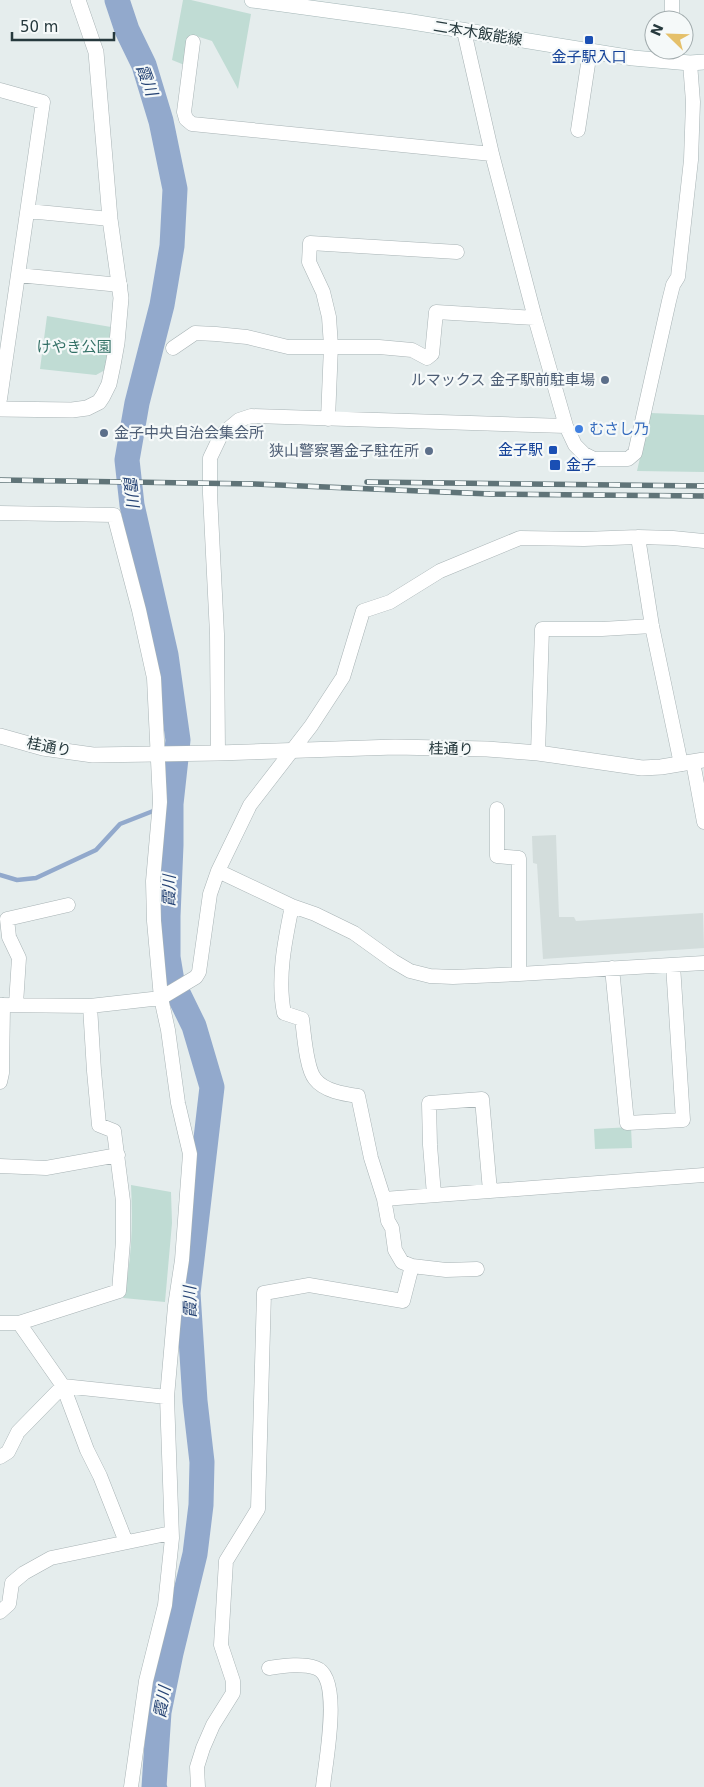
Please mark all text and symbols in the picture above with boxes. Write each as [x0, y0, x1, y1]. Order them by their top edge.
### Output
scale bar [12, 10, 115, 42]
north arrow [644, 10, 694, 60]
street label: 二本木飯能線 [432, 17, 524, 49]
text: 50 m [20, 18, 58, 36]
text: N [647, 21, 667, 38]
marker: 金子駅入口 [583, 34, 595, 46]
place label: 金子駅入口 [551, 48, 627, 66]
water label: 霞川 [133, 62, 162, 100]
park label: けやき公園 [36, 338, 112, 356]
place label: ルマックス 金子駅前駐車場 [411, 371, 595, 389]
marker: ルマックス 金子駅前駐車場 [599, 374, 611, 386]
place label: むさし乃 [589, 420, 649, 438]
marker: むさし乃 [573, 423, 585, 435]
place label: 金子中央自治会集会所 [114, 424, 264, 442]
marker: 金子中央自治会集会所 [98, 427, 110, 439]
place label: 金子駅 [498, 441, 543, 459]
place label: 狭山警察署金子駐在所 [269, 442, 419, 460]
marker: 金子駅 [547, 444, 559, 456]
marker: 狭山警察署金子駐在所 [423, 445, 435, 457]
place label: 金子 [566, 456, 596, 474]
marker: 金子 [548, 458, 562, 472]
water label: 霞川 [120, 474, 143, 510]
street label: 桂通り [25, 734, 73, 760]
street label: 桂通り [428, 740, 474, 758]
water label: 霞川 [159, 873, 179, 907]
water label: 霞川 [180, 1284, 200, 1318]
water label: 霞川 [150, 1683, 174, 1719]

